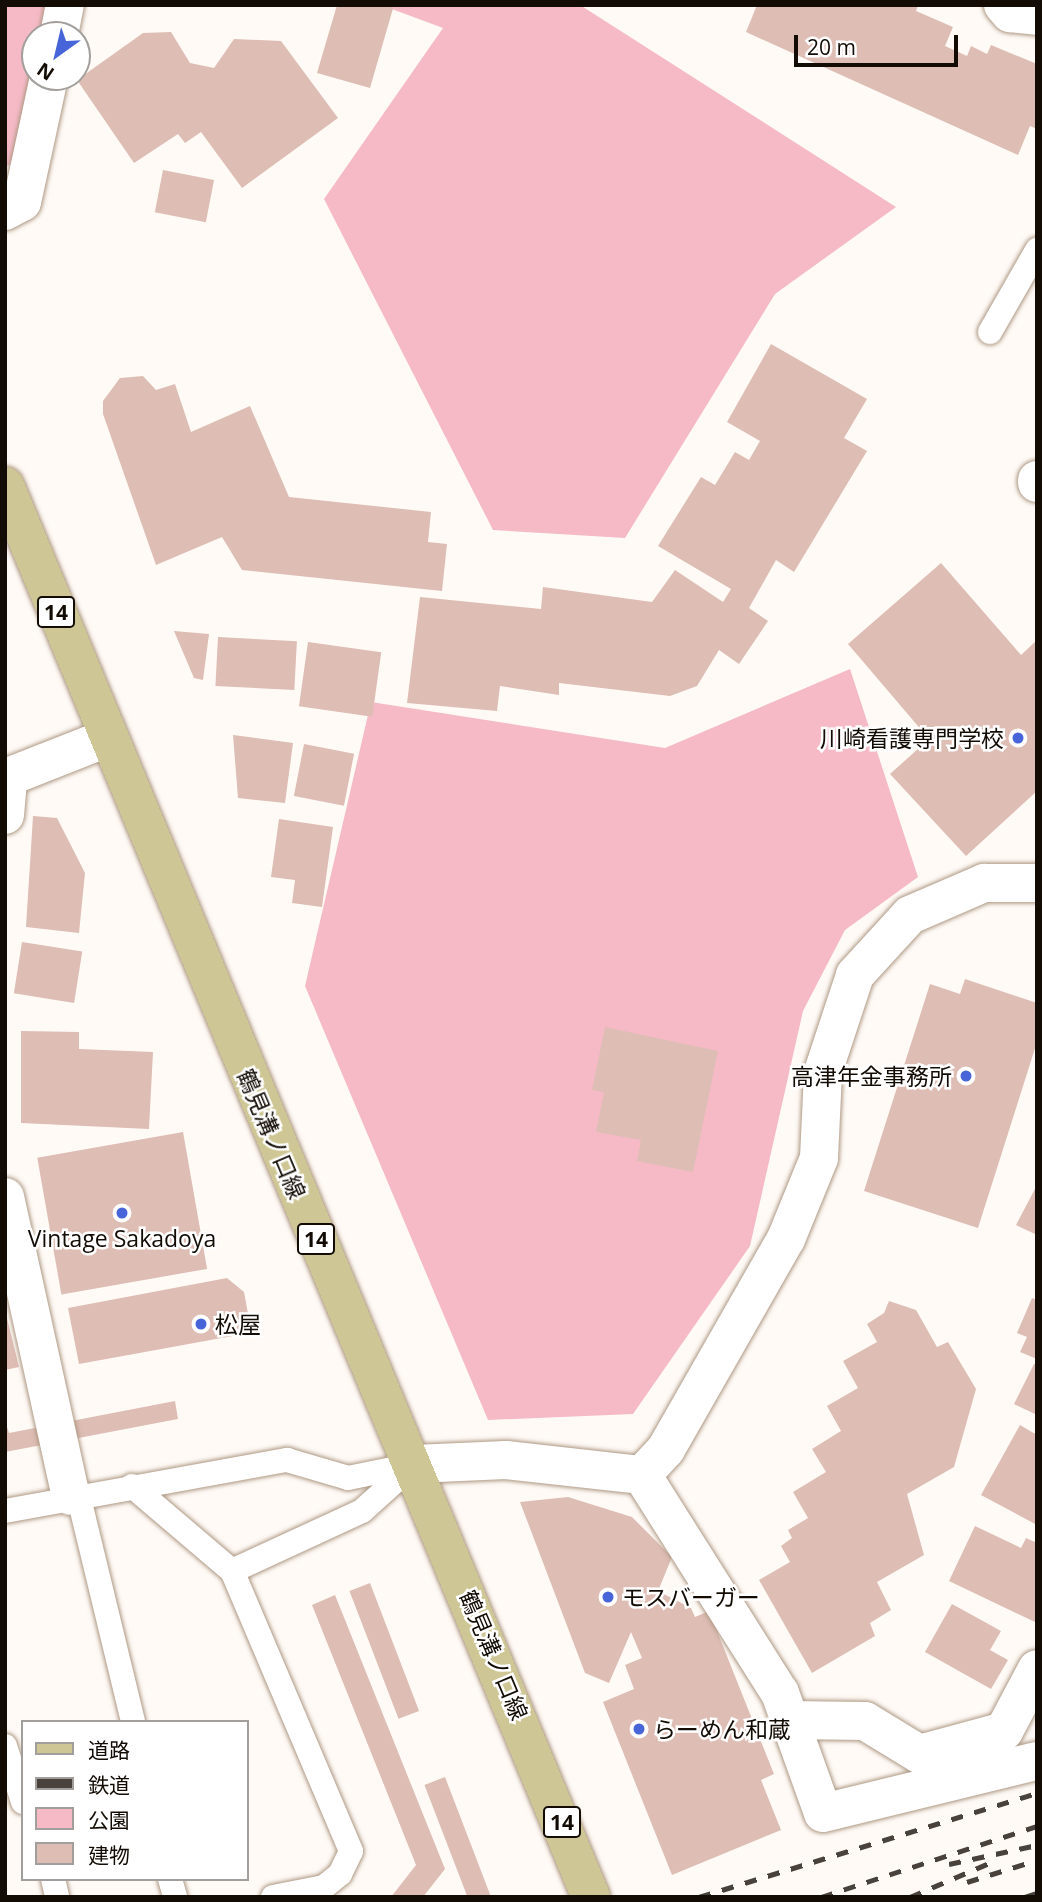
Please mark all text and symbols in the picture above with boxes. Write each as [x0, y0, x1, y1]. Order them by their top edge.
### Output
north arrow [21, 21, 91, 91]
scale bar [797, 21, 962, 65]
text: 20 m [807, 33, 856, 61]
text: N [32, 57, 59, 87]
road number: 14 [37, 594, 75, 630]
place label: 川崎看護専門学校 [820, 724, 1004, 752]
marker: 川崎看護専門学校 [1010, 730, 1026, 746]
place label: 高津年金事務所 [791, 1062, 952, 1090]
street label: 鶴見溝ノ口線 [232, 1065, 312, 1203]
marker: 高津年金事務所 [958, 1068, 974, 1084]
marker: Vintage Sakadoya [114, 1205, 130, 1221]
road number: 14 [297, 1222, 335, 1256]
place label: Vintage Sakadoya [28, 1224, 216, 1252]
place label: 松屋 [215, 1310, 261, 1338]
marker: 松屋 [193, 1316, 209, 1332]
place label: モスバーガー [622, 1583, 760, 1611]
street label: 鶴見溝ノ口線 [454, 1586, 534, 1724]
marker: モスバーガー [600, 1589, 616, 1605]
place label: らーめん和蔵 [653, 1715, 791, 1743]
legend [21, 1720, 248, 1881]
marker: らーめん和蔵 [631, 1721, 647, 1737]
text: 道路 [88, 1736, 130, 1764]
text: 鉄道 [88, 1771, 130, 1799]
road number: 14 [543, 1804, 581, 1840]
text: 公園 [88, 1806, 130, 1834]
text: 建物 [88, 1841, 130, 1869]

